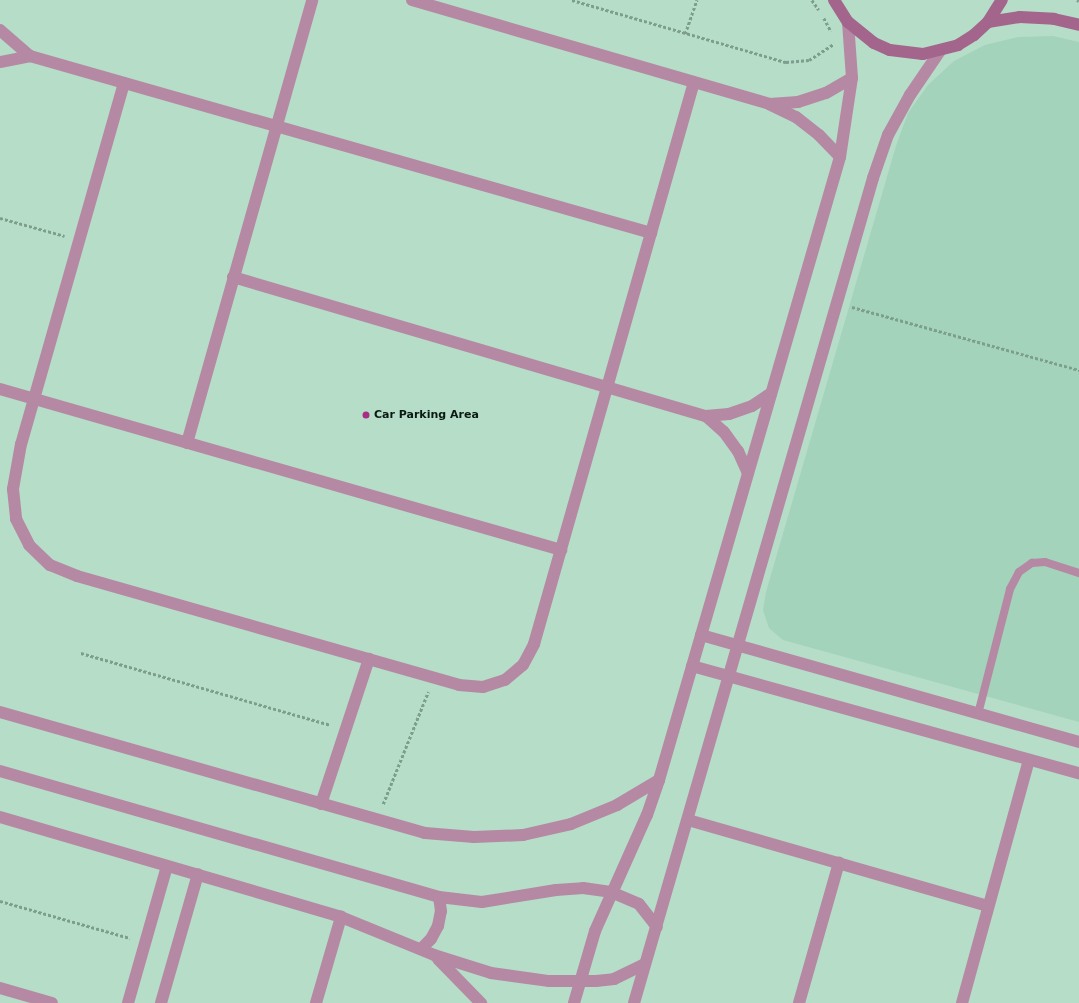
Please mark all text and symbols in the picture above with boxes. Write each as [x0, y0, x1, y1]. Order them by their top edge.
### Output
place label: Car Parking Area [374, 408, 479, 422]
marker: Car Parking Area [361, 410, 371, 420]

